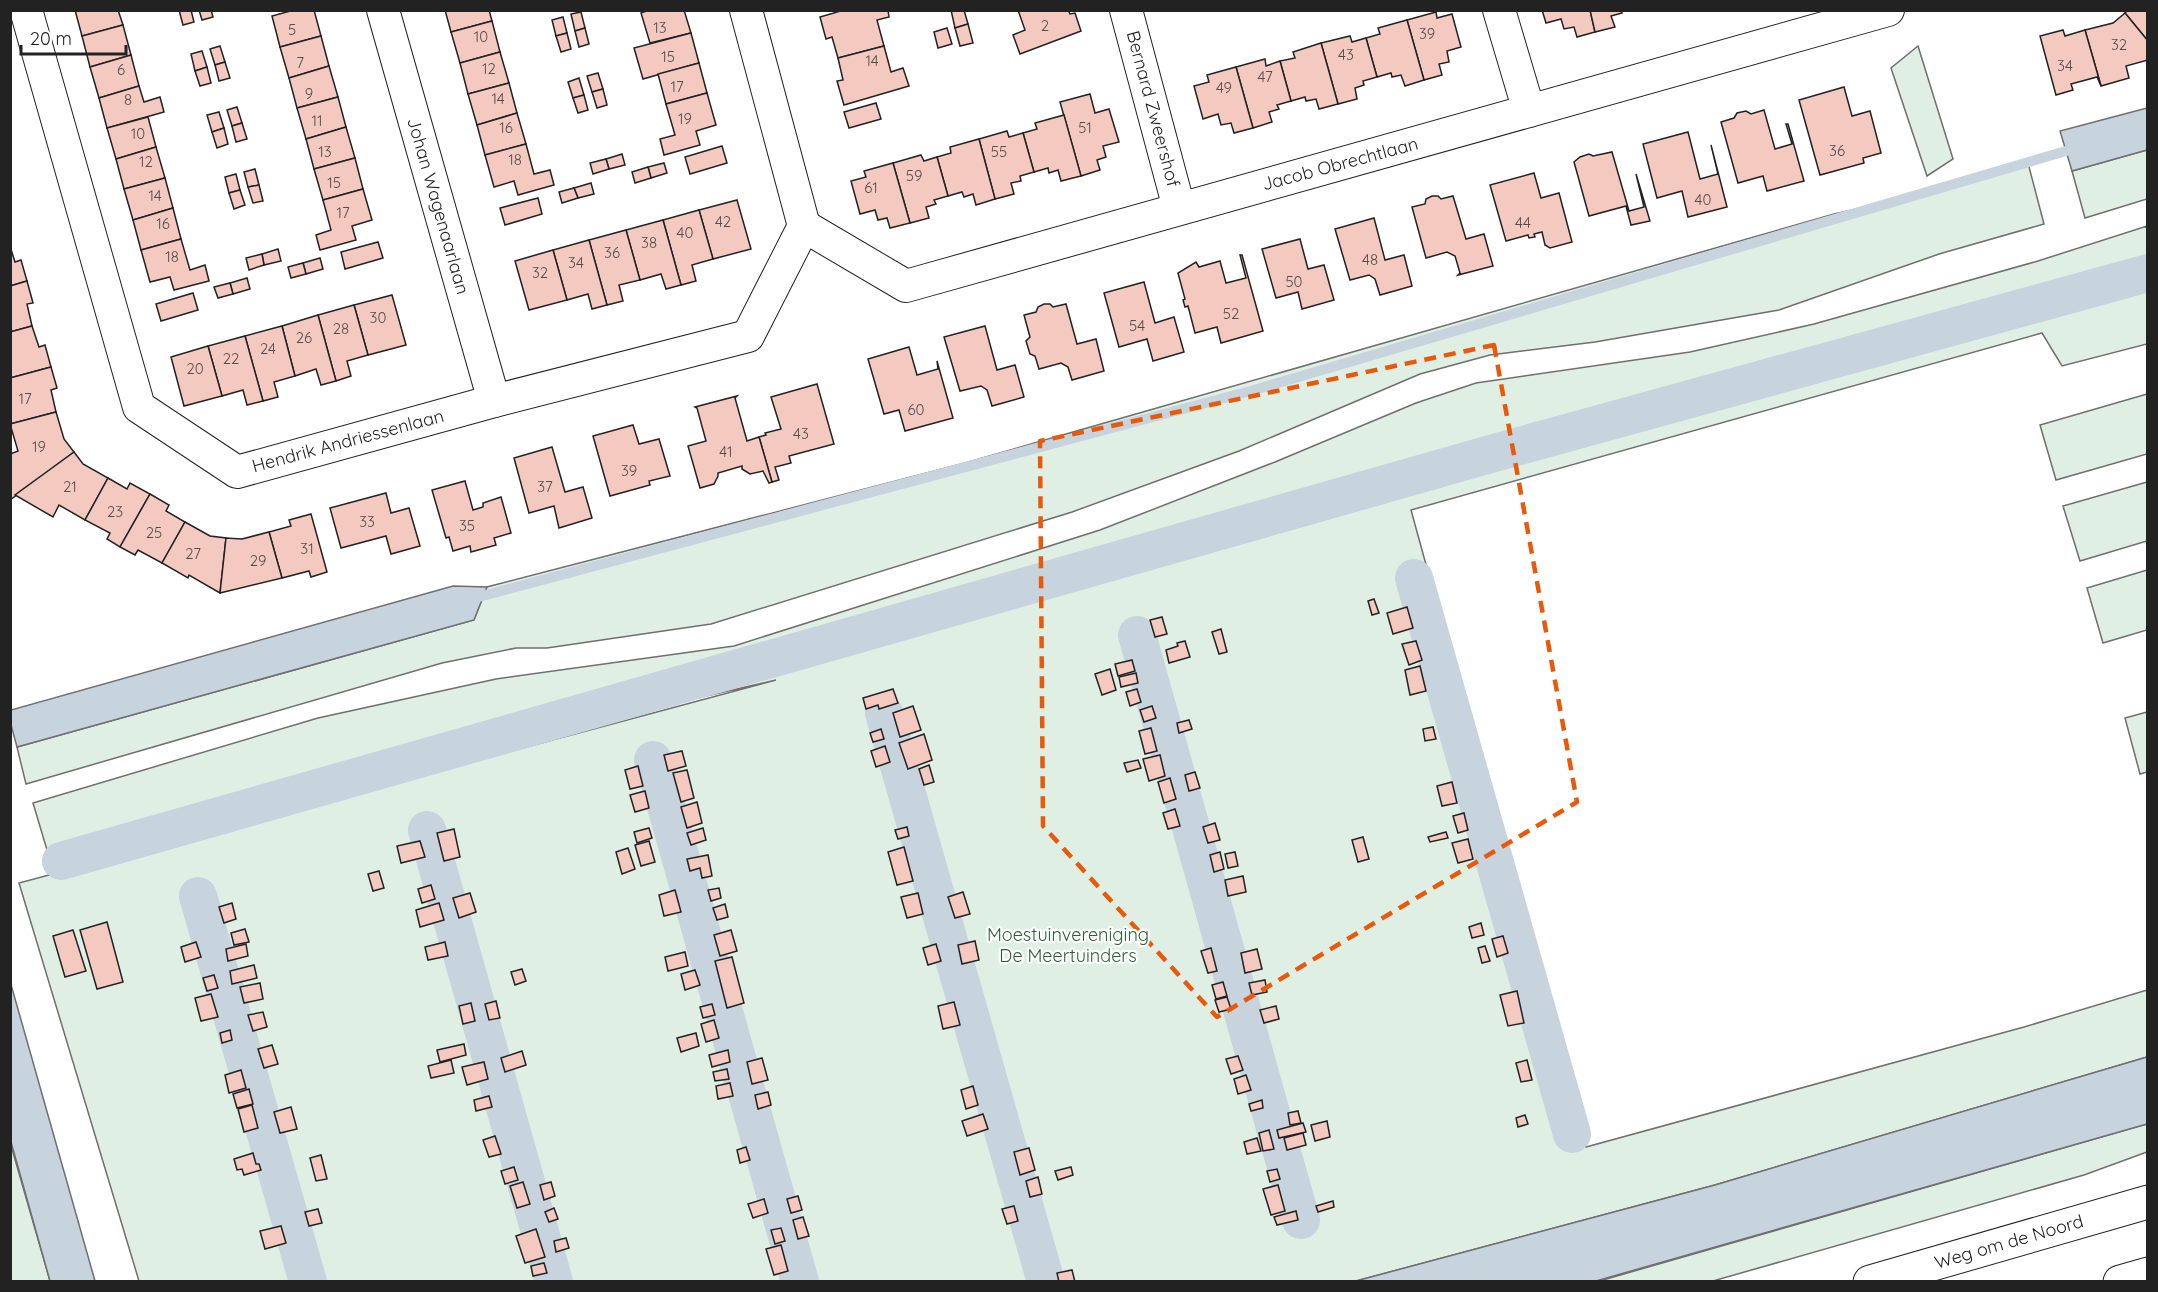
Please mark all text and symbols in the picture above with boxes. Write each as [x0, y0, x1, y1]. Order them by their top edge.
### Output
house number: 2 [1041, 16, 1049, 35]
scale bar [21, 18, 126, 56]
house number: 13 [653, 18, 667, 37]
house number: 5 [288, 20, 296, 39]
house number: 39 [1419, 24, 1435, 43]
text: 20 m [30, 27, 72, 50]
house number: 10 [474, 27, 488, 46]
street label: Bernard Zweershof [1122, 28, 1186, 190]
house number: 32 [2111, 35, 2127, 54]
house number: 43 [1338, 45, 1354, 64]
house number: 15 [661, 47, 675, 66]
house number: 14 [865, 51, 879, 70]
house number: 7 [296, 53, 304, 72]
house number: 34 [2057, 56, 2073, 75]
house number: 12 [482, 59, 496, 78]
house number: 6 [117, 60, 125, 79]
house number: 47 [1257, 67, 1273, 86]
house number: 17 [670, 77, 684, 96]
house number: 49 [1216, 78, 1232, 97]
house number: 9 [305, 84, 313, 103]
house number: 14 [491, 89, 505, 108]
house number: 8 [124, 90, 132, 109]
house number: 19 [678, 109, 692, 128]
house number: 11 [311, 111, 323, 130]
street label: Johan Wagenaarlaan [402, 115, 475, 297]
house number: 16 [499, 118, 513, 137]
house number: 51 [1078, 118, 1092, 137]
house number: 10 [131, 124, 145, 143]
street label: Jacob Obrechtlaan [1259, 132, 1421, 195]
house number: 36 [1829, 141, 1845, 160]
house number: 13 [318, 142, 332, 161]
house number: 55 [991, 142, 1007, 161]
house number: 18 [508, 150, 522, 169]
house number: 12 [139, 152, 153, 171]
house number: 59 [906, 166, 922, 185]
house number: 15 [327, 173, 341, 192]
house number: 61 [864, 178, 878, 197]
house number: 14 [148, 186, 162, 205]
house number: 40 [1695, 190, 1711, 209]
house number: 17 [336, 203, 350, 222]
house number: 42 [715, 212, 731, 231]
house number: 44 [1515, 213, 1531, 232]
house number: 16 [156, 214, 170, 233]
house number: 40 [677, 223, 693, 242]
house number: 38 [641, 233, 657, 252]
house number: 36 [604, 243, 620, 262]
house number: 18 [165, 247, 179, 266]
house number: 48 [1362, 250, 1378, 269]
house number: 34 [568, 253, 584, 272]
house number: 32 [532, 263, 548, 282]
house number: 50 [1285, 272, 1303, 291]
house number: 52 [1223, 304, 1239, 323]
house number: 30 [370, 308, 386, 327]
house number: 54 [1129, 316, 1145, 335]
house number: 28 [333, 319, 349, 338]
house number: 26 [296, 328, 312, 347]
house number: 24 [260, 339, 276, 358]
house number: 22 [223, 349, 239, 368]
house number: 20 [186, 359, 204, 378]
house number: 17 [18, 389, 32, 408]
house number: 60 [908, 400, 925, 419]
street label: Hendrik Andriessenlaan [249, 404, 446, 477]
house number: 43 [793, 424, 809, 443]
house number: 19 [32, 437, 46, 456]
house number: 41 [719, 442, 733, 461]
house number: 39 [621, 461, 637, 480]
house number: 21 [63, 477, 77, 496]
house number: 37 [537, 477, 553, 496]
house number: 23 [107, 502, 123, 521]
house number: 33 [359, 512, 375, 531]
house number: 35 [459, 516, 475, 535]
house number: 25 [146, 523, 162, 542]
house number: 31 [300, 539, 314, 558]
house number: 27 [185, 544, 201, 563]
house number: 29 [250, 551, 266, 570]
park label: Moestuinvereniging De Meertuinders [987, 923, 1149, 967]
street label: Weg om de Noord [1932, 1209, 2086, 1274]

